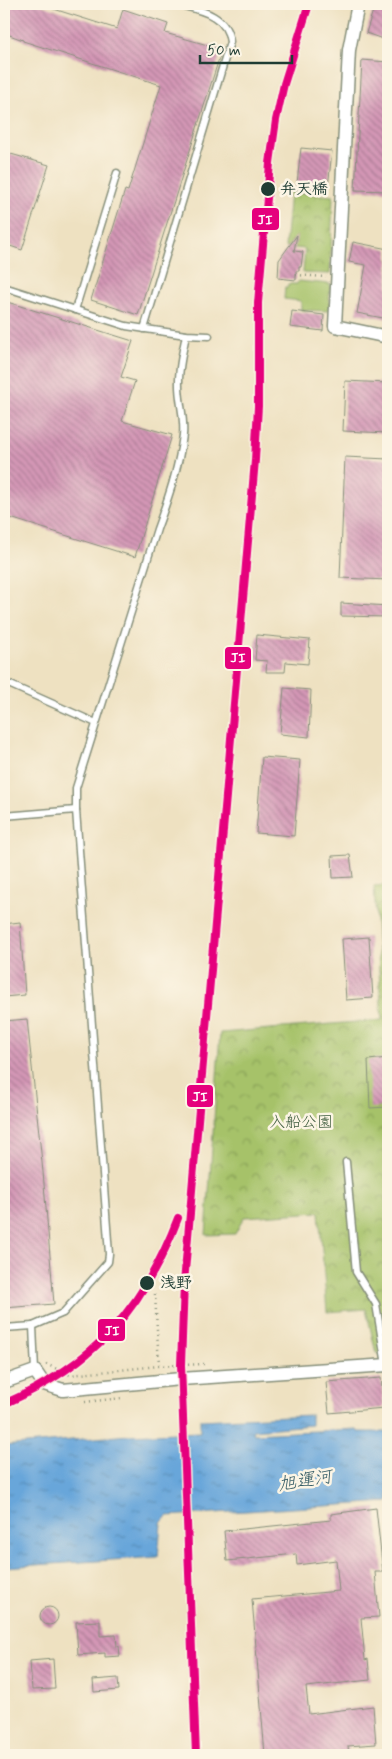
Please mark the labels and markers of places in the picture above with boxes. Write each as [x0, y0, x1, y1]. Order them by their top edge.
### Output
place label: 弁天橋 [280, 179, 328, 200]
marker: 弁天橋 [259, 180, 277, 198]
place label: 浅野 [160, 1273, 192, 1294]
marker: 浅野 [138, 1274, 156, 1292]

